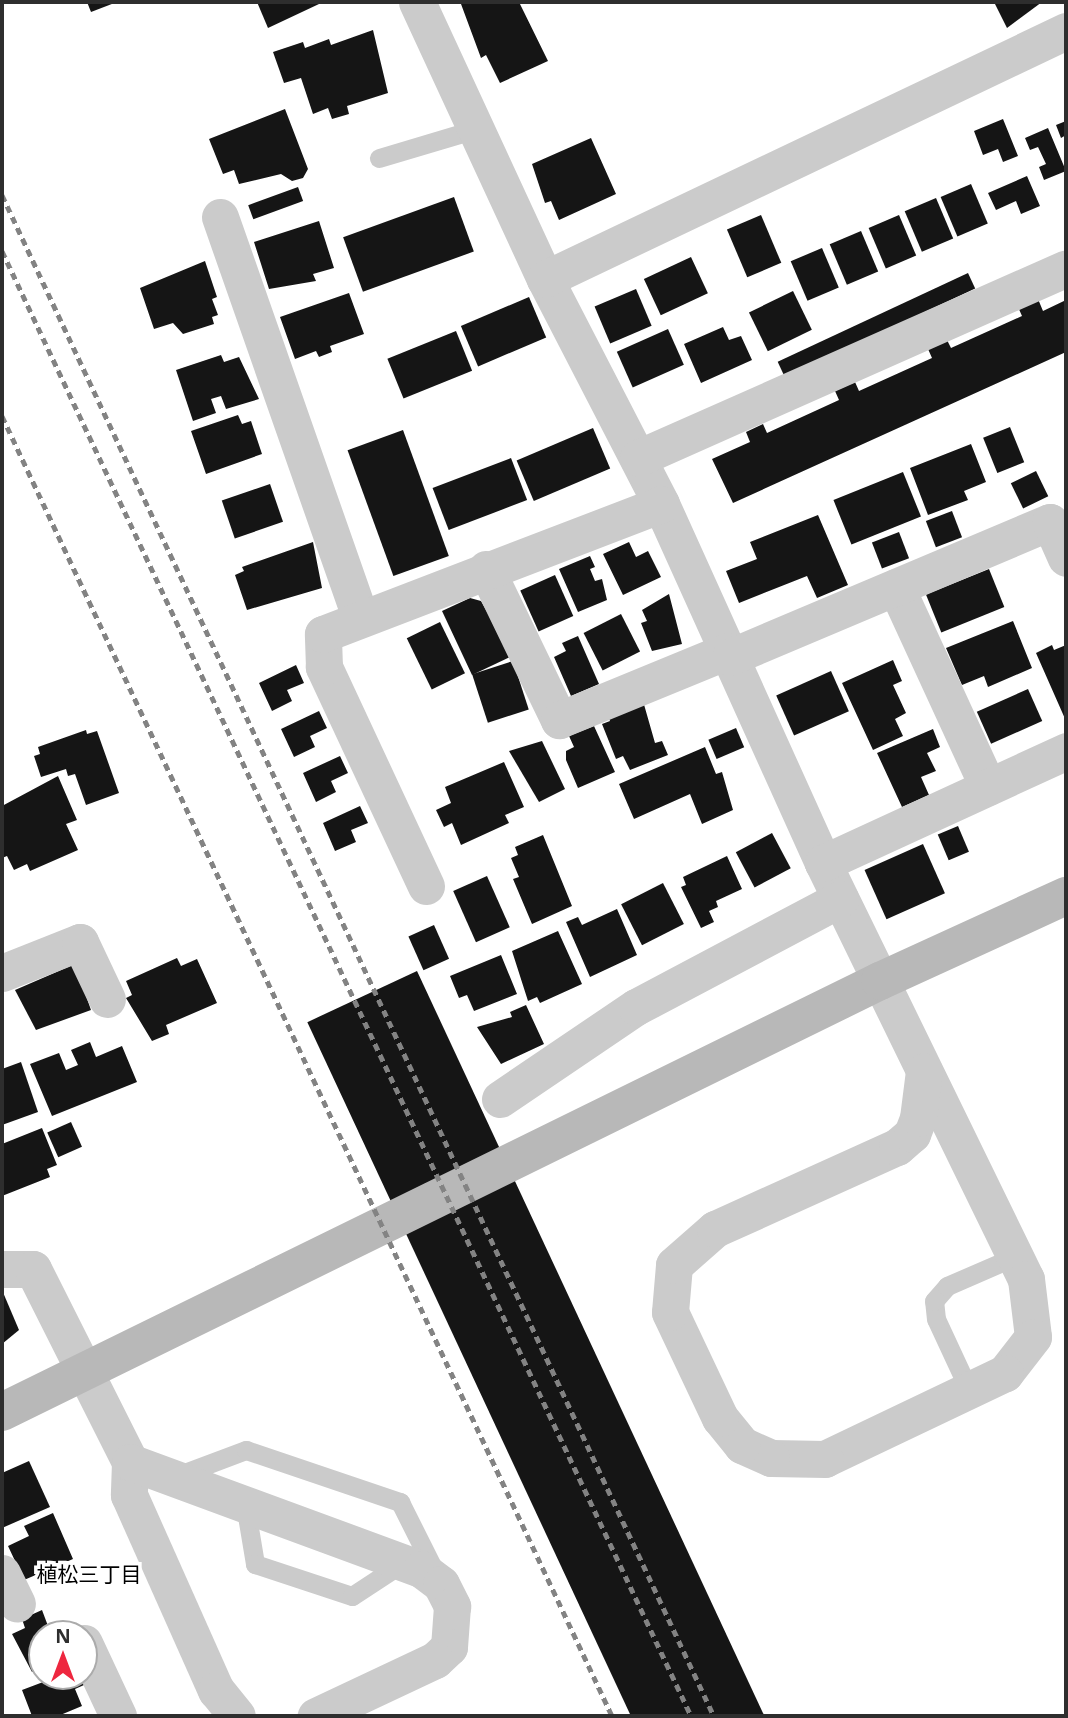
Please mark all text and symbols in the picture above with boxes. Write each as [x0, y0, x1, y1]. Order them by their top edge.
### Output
district label: 植松三丁目 [37, 1561, 141, 1587]
north arrow [28, 1620, 98, 1690]
text: N [55, 1623, 71, 1649]

